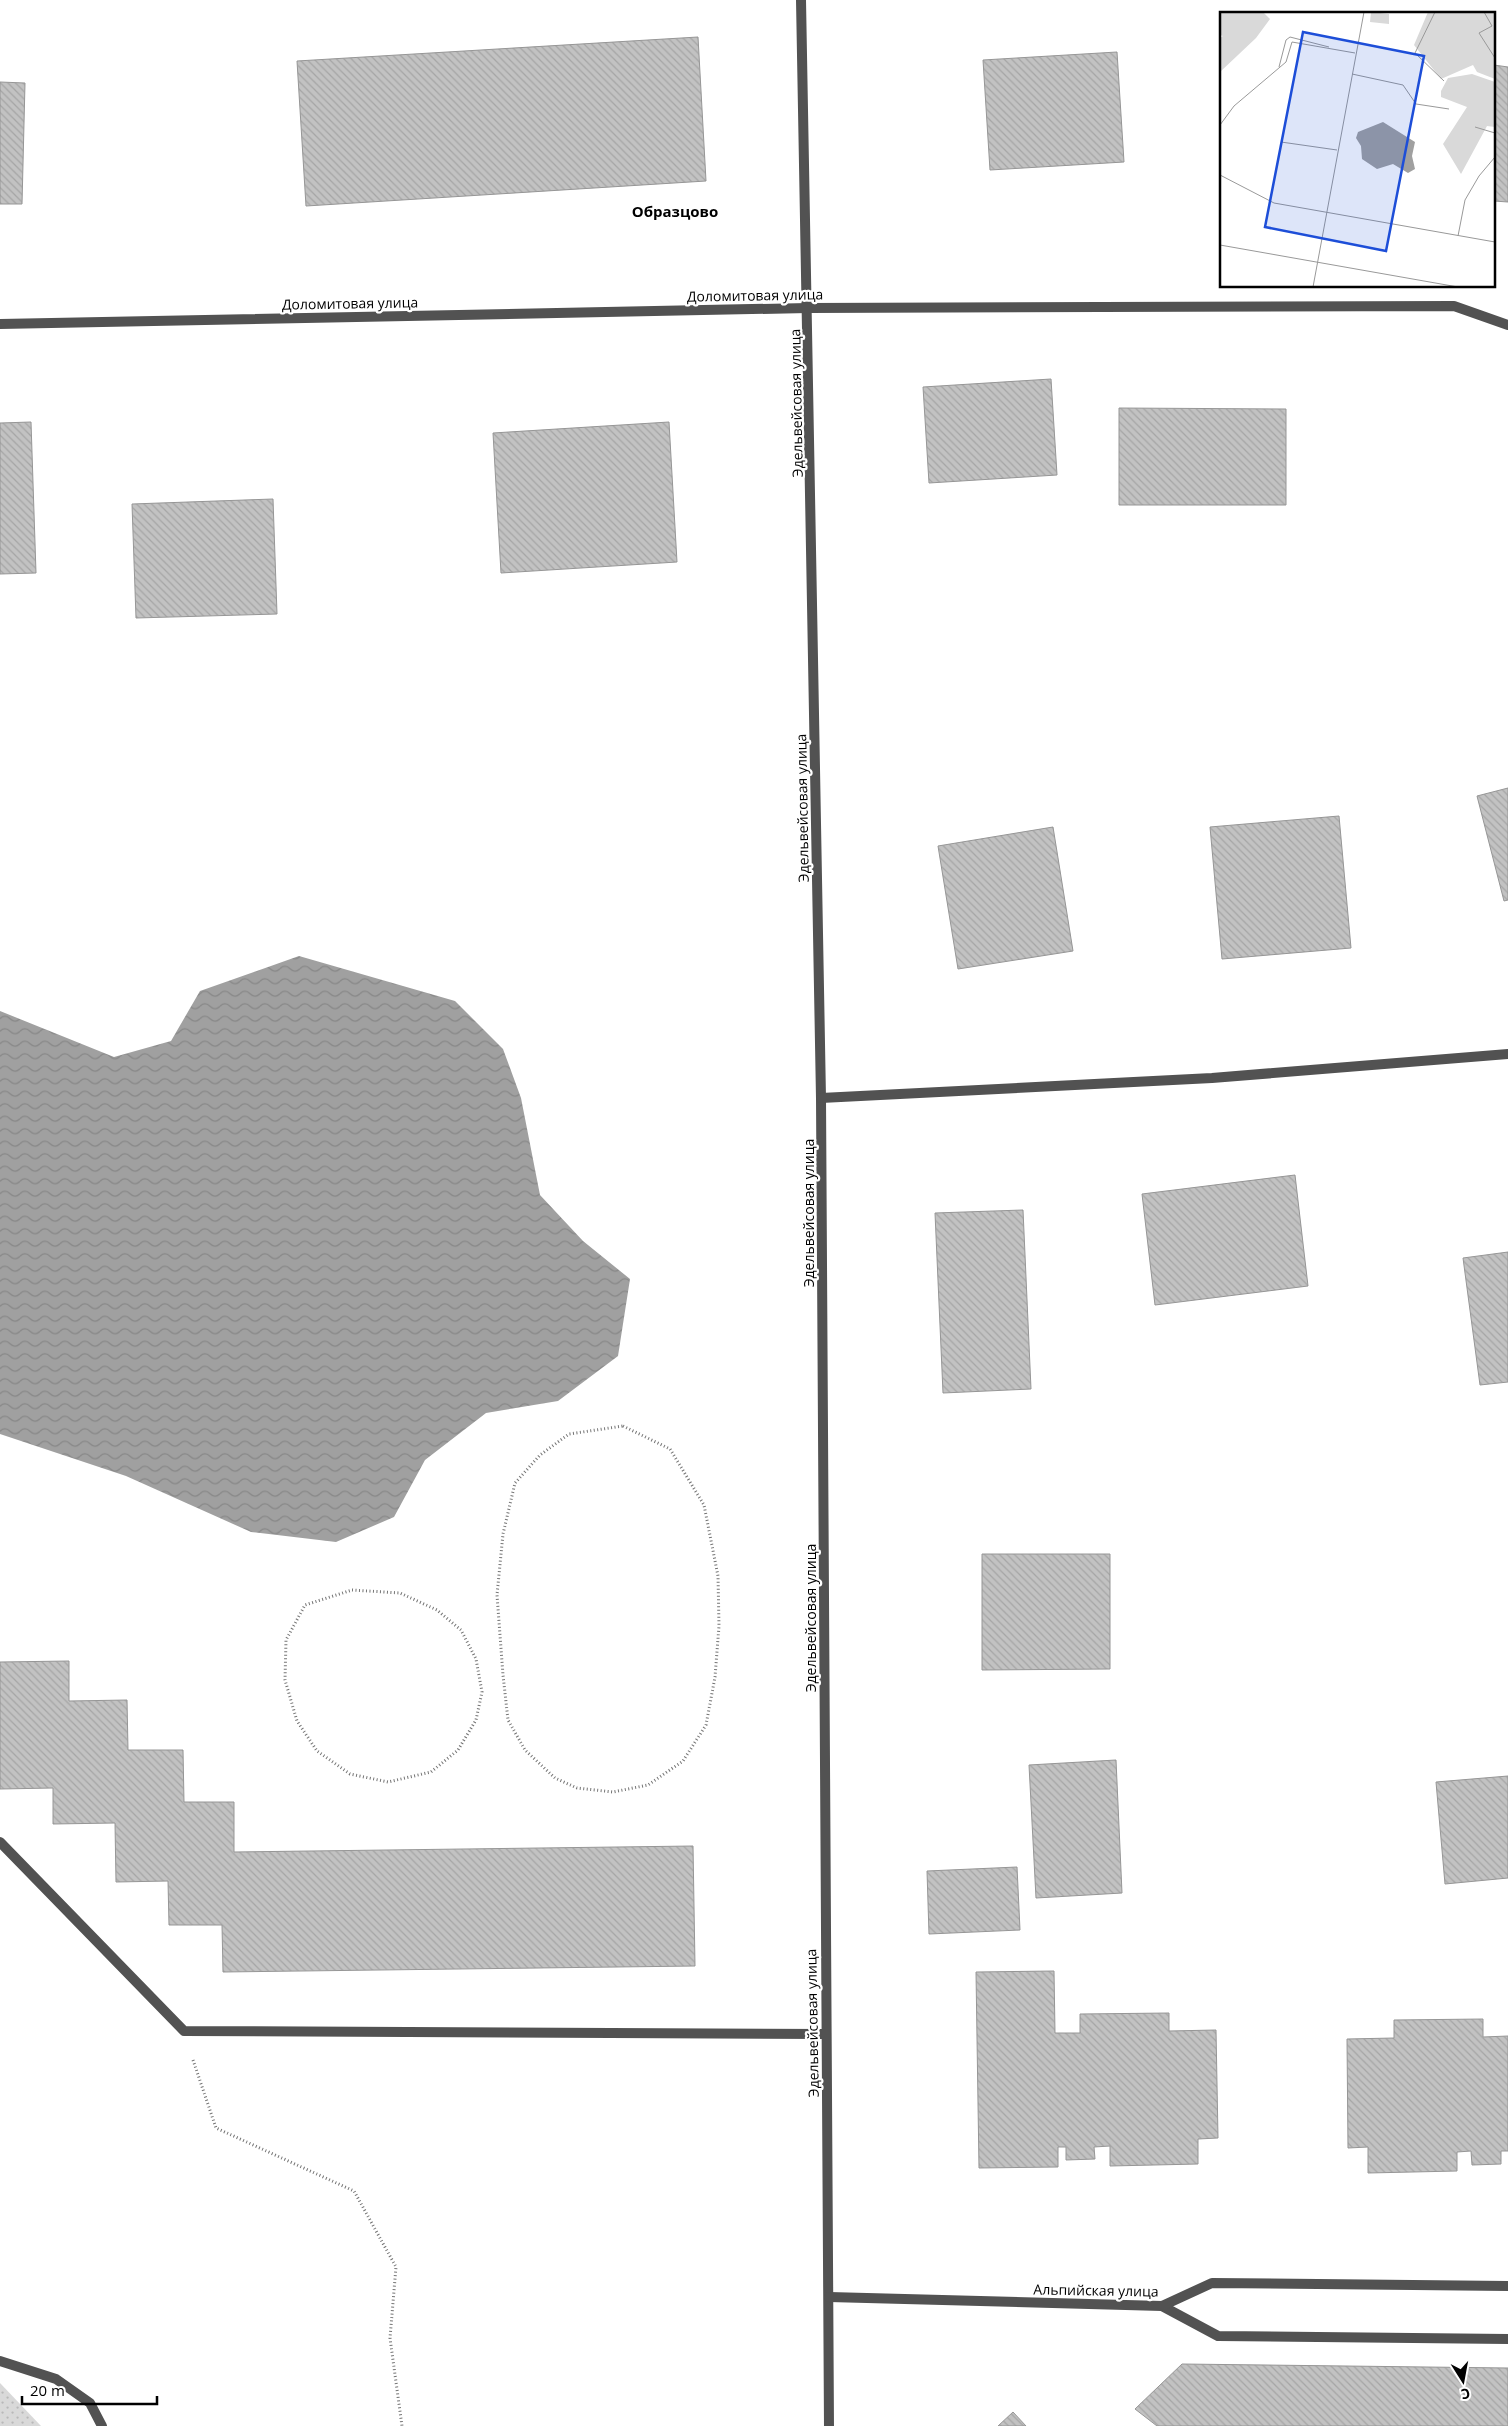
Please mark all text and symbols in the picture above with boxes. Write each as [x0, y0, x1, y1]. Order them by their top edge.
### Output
inset map [1220, 12, 1496, 288]
district label: Образцово [632, 201, 718, 221]
street label: Доломитовая улица [687, 284, 823, 306]
street label: Доломитовая улица [282, 292, 418, 314]
street label: Эдельвейсовая улица [785, 329, 807, 477]
street label: Эдельвейсовая улица [791, 734, 813, 882]
street label: Эдельвейсовая улица [799, 1139, 818, 1287]
street label: Эдельвейсовая улица [801, 1544, 820, 1692]
street label: Эдельвейсовая улица [801, 1949, 823, 2097]
street label: Альпийская улица [1033, 2279, 1159, 2301]
north arrow [1438, 2356, 1488, 2406]
scale bar [22, 2374, 158, 2406]
text: 20 m [30, 2380, 65, 2400]
text: С [1459, 2384, 1472, 2404]

